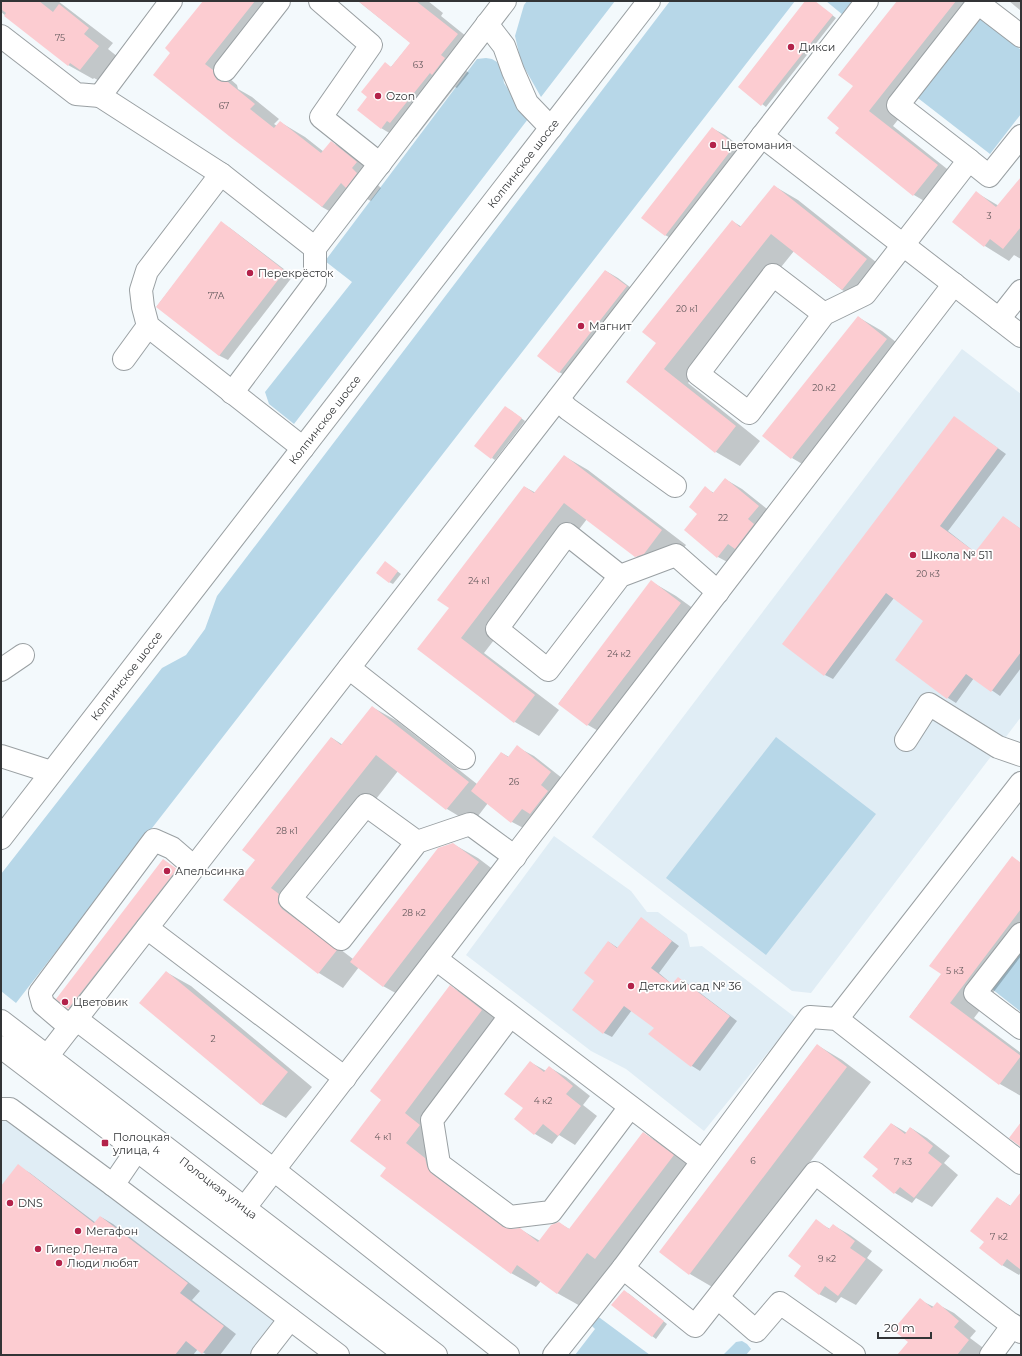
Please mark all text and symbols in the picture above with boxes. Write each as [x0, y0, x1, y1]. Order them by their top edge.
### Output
house number: 75 [55, 32, 65, 43]
place label: Дикси [799, 40, 835, 54]
marker: Дикси [786, 42, 796, 52]
house number: 63 [413, 59, 423, 70]
place label: Ozon [386, 89, 415, 103]
marker: Ozon [373, 91, 383, 101]
house number: 67 [219, 100, 229, 111]
street label: Колпинское шоссе [484, 116, 562, 211]
place label: Цветомания [721, 138, 792, 152]
marker: Цветомания [708, 140, 718, 150]
house number: 3 [986, 210, 992, 221]
place label: Перекрёсток [258, 266, 334, 280]
marker: Перекрёсток [245, 268, 255, 278]
house number: 77А [208, 290, 225, 301]
house number: 20 к1 [676, 303, 698, 314]
place label: Магнит [589, 319, 632, 333]
marker: Магнит [576, 321, 586, 331]
street label: Колпинское шоссе [286, 372, 364, 467]
house number: 20 к2 [812, 382, 836, 393]
house number: 22 [718, 512, 728, 523]
place label: Школа № 511 [921, 548, 993, 562]
marker: Школа № 511 [908, 550, 918, 560]
house number: 20 к3 [916, 568, 940, 579]
house number: 24 к1 [468, 575, 490, 586]
street label: Колпинское шоссе [88, 628, 166, 723]
house number: 24 к2 [607, 648, 631, 659]
house number: 26 [509, 776, 520, 787]
house number: 28 к1 [276, 825, 298, 836]
place label: Апельсинка [175, 864, 244, 878]
marker: Апельсинка [162, 866, 172, 876]
house number: 28 к2 [402, 907, 426, 918]
house number: 5 к3 [946, 965, 964, 976]
place label: Детский сад № 36 [639, 979, 742, 993]
marker: Детский сад № 36 [626, 981, 636, 991]
place label: Цветовик [73, 995, 129, 1009]
marker: Цветовик [60, 997, 70, 1007]
house number: 2 [210, 1033, 216, 1044]
house number: 4 к2 [534, 1095, 552, 1106]
place label: Полоцкая улица, 4 [112, 1130, 170, 1157]
house number: 4 к1 [375, 1131, 391, 1142]
marker: Полоцкая улица, 4 [100, 1138, 110, 1148]
street label: Полоцкая улица [177, 1154, 260, 1222]
house number: 6 [750, 1155, 756, 1166]
house number: 7 к3 [894, 1156, 912, 1167]
place label: DNS [18, 1196, 43, 1210]
marker: DNS [5, 1198, 15, 1208]
place label: Мегафон [86, 1224, 138, 1238]
marker: Мегафон [73, 1226, 83, 1236]
house number: 7 к2 [990, 1231, 1008, 1242]
place label: Гипер Лента [46, 1242, 118, 1256]
marker: Гипер Лента [33, 1244, 43, 1254]
house number: 9 к2 [818, 1253, 836, 1264]
place label: Люди любят [67, 1256, 139, 1270]
marker: Люди любят [54, 1258, 64, 1268]
scale bar [878, 1314, 931, 1340]
text: 20 m [884, 1320, 915, 1335]

